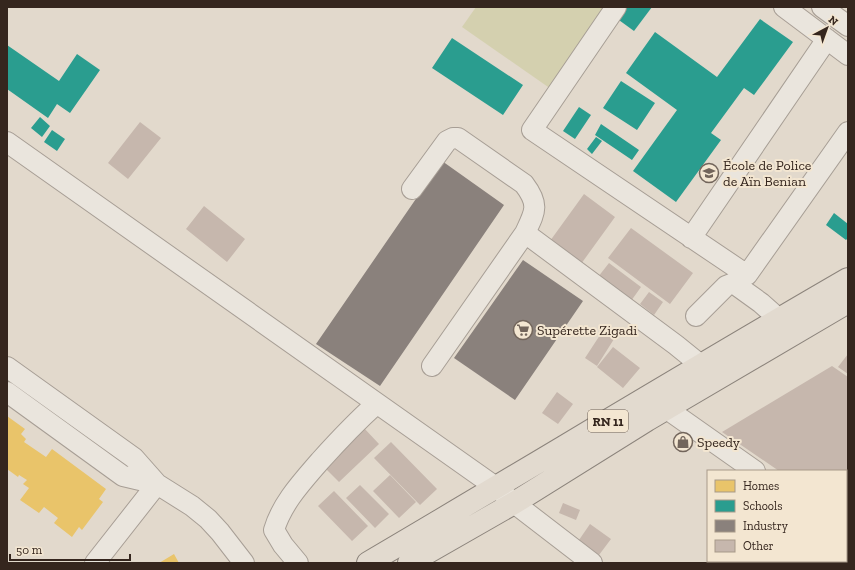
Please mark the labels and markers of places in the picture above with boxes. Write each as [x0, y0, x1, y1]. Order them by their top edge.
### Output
place label: École de Police de Aïn Benian [723, 157, 812, 190]
school or university icon: École de Police de Aïn Benian [698, 162, 720, 184]
supermarket icon: Supérette Zigadi [512, 319, 534, 341]
place label: Supérette Zigadi [537, 322, 637, 339]
shop icon: Speedy [672, 431, 694, 453]
place label: Speedy [697, 434, 741, 451]

